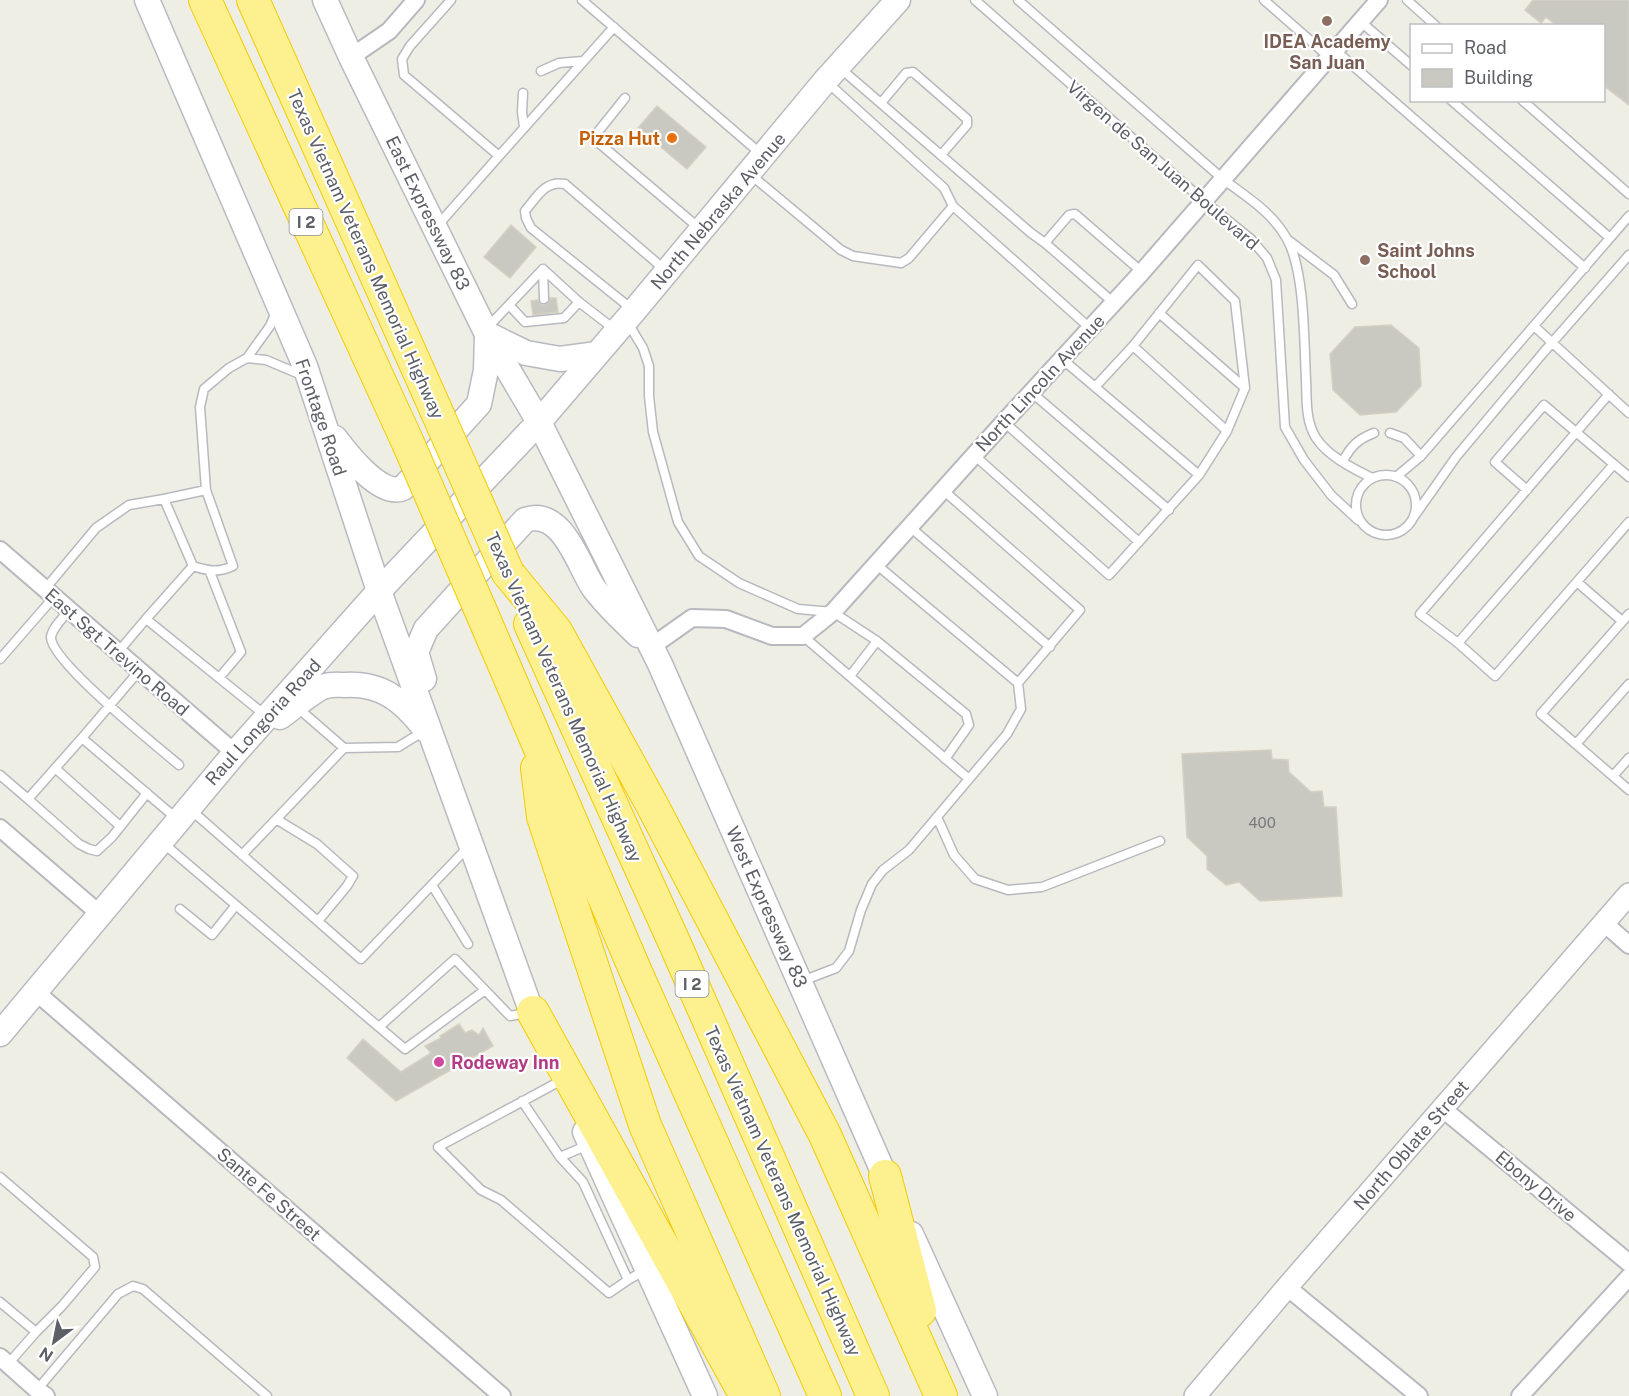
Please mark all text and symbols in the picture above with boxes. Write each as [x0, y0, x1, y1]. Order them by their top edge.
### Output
marker: IDEA Academy San Juan [1320, 14, 1334, 28]
legend [1410, 24, 1605, 102]
place label: IDEA Academy San Juan [1263, 31, 1391, 73]
text: Road [1464, 37, 1507, 58]
text: Building [1464, 67, 1533, 88]
street label: Virgen de San Juan Boulevard [1063, 76, 1263, 254]
street label: Texas Vietnam Veterans Memorial Highway [283, 86, 449, 423]
place label: Pizza Hut [579, 128, 660, 149]
street label: North Nebraska Avenue [646, 128, 790, 294]
marker: Pizza Hut [665, 131, 679, 145]
street label: East Expressway 83 [382, 133, 474, 293]
road number: I 2 [290, 209, 322, 235]
place label: Saint Johns School [1377, 240, 1475, 282]
marker: Saint Johns School [1358, 253, 1372, 267]
street label: North Lincoln Avenue [971, 310, 1109, 456]
street label: Frontage Road [291, 356, 351, 478]
street label: Texas Vietnam Veterans Memorial Highway [481, 529, 647, 866]
street label: East Sgt Trevino Road [41, 584, 193, 720]
street label: Raul Longoria Road [201, 655, 325, 789]
house number: 400 [1248, 814, 1276, 831]
street label: West Expressway 83 [722, 823, 812, 991]
road number: I 2 [676, 971, 708, 997]
street label: Texas Vietnam Veterans Memorial Highway [700, 1023, 866, 1360]
place label: Rodeway Inn [451, 1052, 559, 1073]
marker: Rodeway Inn [432, 1055, 446, 1069]
street label: North Oblate Street [1349, 1076, 1473, 1214]
street label: Sante Fe Street [213, 1143, 325, 1245]
street label: Ebony Drive [1491, 1146, 1581, 1226]
north arrow [24, 1312, 84, 1372]
text: N [36, 1343, 57, 1366]

